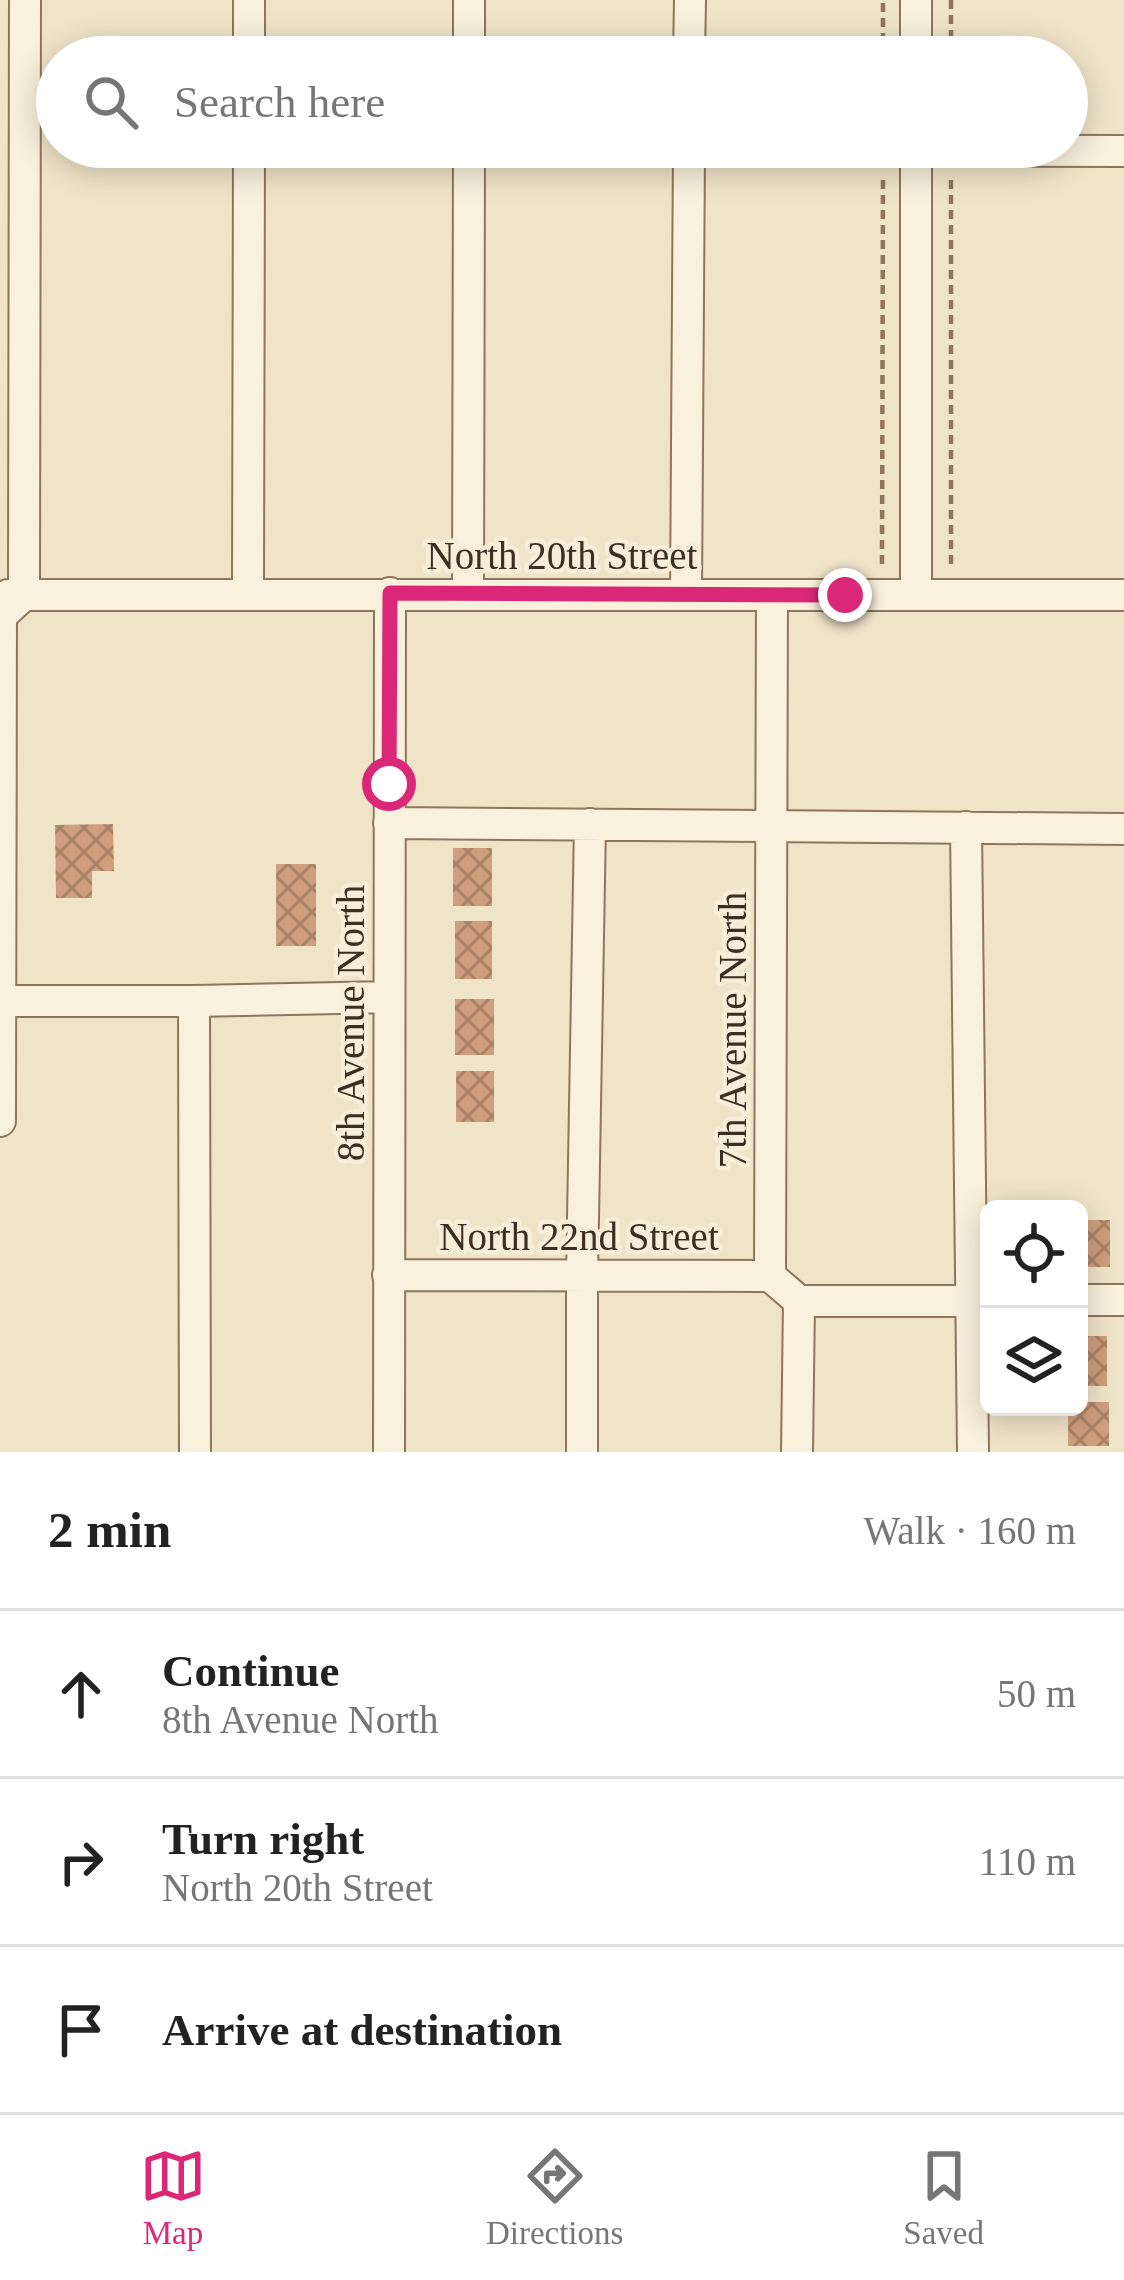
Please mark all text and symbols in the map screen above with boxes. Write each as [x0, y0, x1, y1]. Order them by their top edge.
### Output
search box [36, 36, 1088, 168]
icon: search [78, 69, 144, 135]
text: Search here [174, 77, 385, 127]
street label: North 20th Street [427, 534, 698, 577]
route end [818, 568, 872, 622]
route start [362, 757, 416, 811]
street label: 8th Avenue North [329, 885, 372, 1161]
street label: 7th Avenue North [711, 892, 754, 1168]
map controls [980, 1200, 1088, 1416]
button: locate [980, 1200, 1088, 1308]
street label: North 22nd Street [439, 1215, 719, 1258]
button: layers [980, 1308, 1088, 1416]
text: 2 min [48, 1502, 171, 1558]
text: Walk · 160 m [864, 1509, 1076, 1552]
text: Continue [162, 1646, 340, 1696]
icon: ahead [48, 1661, 114, 1727]
text: 50 m [997, 1672, 1076, 1715]
text: 8th Avenue North [162, 1698, 439, 1741]
text: Turn right [162, 1814, 364, 1864]
icon: right [48, 1829, 114, 1895]
text: 110 m [979, 1840, 1076, 1883]
text: North 20th Street [162, 1866, 433, 1909]
icon: arrive [48, 1997, 114, 2063]
text: Arrive at destination [162, 2005, 562, 2055]
tab: Map [140, 2143, 206, 2252]
tab: Directions [486, 2143, 623, 2252]
tab: Saved [903, 2143, 984, 2252]

